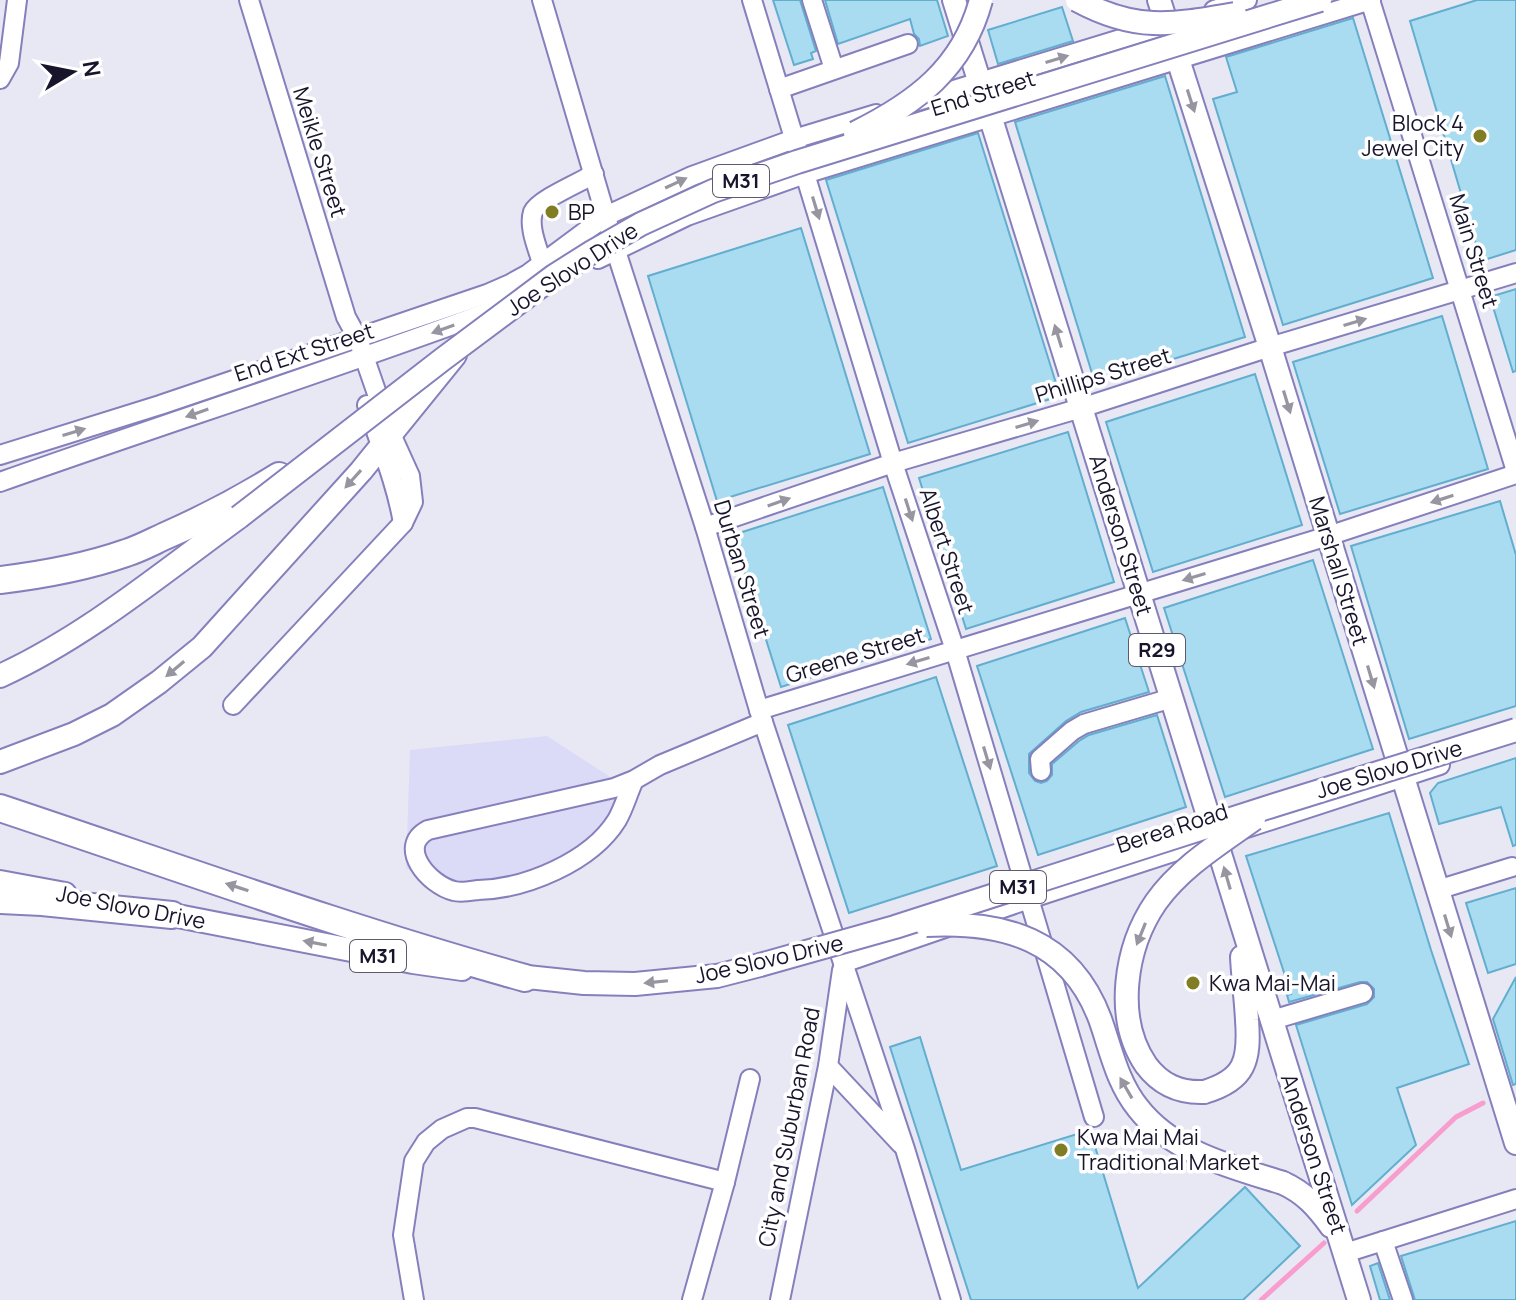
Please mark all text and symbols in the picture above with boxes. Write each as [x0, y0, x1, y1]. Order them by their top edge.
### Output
north arrow [32, 32, 112, 112]
one-way arrow [1045, 52, 1069, 64]
text: N [76, 58, 108, 79]
street label: End Street [927, 63, 1039, 123]
street label: Meikle Street [286, 83, 354, 221]
one-way arrow [1185, 90, 1197, 114]
place label: Block 4 Jewel City [1362, 108, 1464, 163]
marker: Block 4 Jewel City [1471, 127, 1489, 145]
road number: M31 [713, 165, 769, 197]
one-way arrow [665, 176, 688, 190]
street label: Main Street [1442, 190, 1506, 312]
place label: BP [568, 197, 595, 227]
one-way arrow [810, 197, 823, 221]
marker: BP [543, 203, 561, 221]
street label: Joe Slovo Drive [500, 215, 644, 323]
street label: End Ext Street [230, 315, 378, 389]
one-way arrow [1344, 315, 1368, 328]
one-way arrow [431, 323, 455, 335]
one-way arrow [1052, 323, 1064, 347]
street label: Phillips Street [1031, 340, 1175, 410]
one-way arrow [1281, 391, 1294, 415]
one-way arrow [185, 407, 209, 419]
one-way arrow [1015, 417, 1039, 430]
one-way arrow [63, 425, 87, 437]
street label: Anderson Street [1082, 451, 1160, 619]
one-way arrow [344, 470, 362, 489]
street label: Albert Street [913, 484, 982, 618]
street label: Marshall Street [1302, 493, 1376, 649]
one-way arrow [1430, 493, 1454, 505]
street label: Durban Street [707, 496, 777, 642]
one-way arrow [767, 496, 791, 508]
one-way arrow [903, 499, 915, 523]
one-way arrow [1181, 571, 1205, 583]
street label: Greene Street [782, 620, 928, 690]
road number: R29 [1129, 634, 1185, 666]
one-way arrow [906, 655, 930, 668]
one-way arrow [166, 660, 186, 677]
one-way arrow [1365, 666, 1378, 690]
street label: Joe Slovo Drive [1312, 732, 1466, 805]
one-way arrow [981, 747, 994, 771]
street label: Berea Road [1112, 796, 1232, 860]
one-way arrow [1220, 866, 1233, 890]
road number: M31 [990, 871, 1046, 903]
street label: Joe Slovo Drive [54, 878, 208, 936]
one-way arrow [225, 880, 249, 892]
one-way arrow [1442, 914, 1455, 938]
one-way arrow [1134, 922, 1147, 946]
street label: Joe Slovo Drive [692, 927, 846, 991]
one-way arrow [302, 937, 327, 949]
road number: M31 [350, 940, 406, 972]
place label: Kwa Mai-Mai [1209, 968, 1336, 998]
marker: Kwa Mai-Mai [1184, 974, 1202, 992]
one-way arrow [643, 975, 668, 988]
street label: City and Suburban Road [751, 1005, 827, 1249]
street label: Anderson Street [1274, 1070, 1354, 1238]
one-way arrow [1119, 1077, 1133, 1099]
place label: Kwa Mai Mai Traditional Market [1077, 1122, 1260, 1177]
marker: Kwa Mai Mai Traditional Market [1052, 1141, 1070, 1159]

